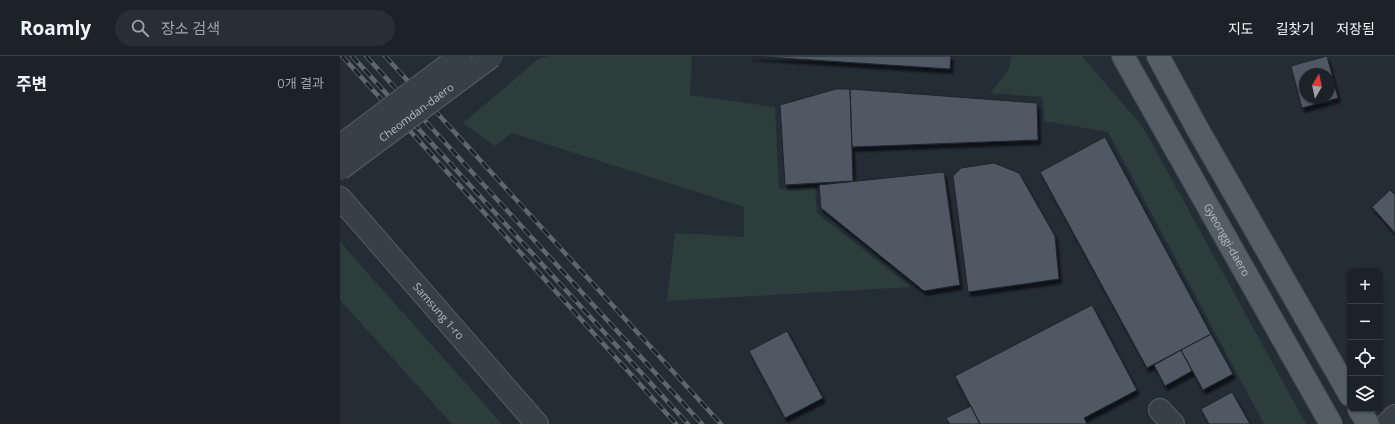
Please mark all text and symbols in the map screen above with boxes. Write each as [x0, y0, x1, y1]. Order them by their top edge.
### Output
search box [115, 10, 395, 46]
text: Roamly [20, 15, 91, 41]
icon: search [129, 17, 151, 39]
text: 장소 검색 [161, 18, 220, 38]
text: 지도 [1228, 19, 1254, 38]
text: 길찾기 [1276, 19, 1314, 38]
text: 저장됨 [1336, 19, 1375, 38]
north arrow [1299, 68, 1335, 104]
text: 주변 [16, 72, 47, 95]
text: 0개 결과 [277, 74, 324, 92]
street label: Cheomdan-daero [375, 79, 457, 145]
street label: Gyeonggi-daero [1201, 200, 1254, 279]
map controls [1347, 268, 1383, 412]
button: + [1347, 268, 1383, 304]
street label: Samsung 1-ro [410, 279, 468, 343]
button: − [1347, 304, 1383, 340]
button: locate [1347, 340, 1383, 376]
button: layers [1347, 376, 1383, 412]

